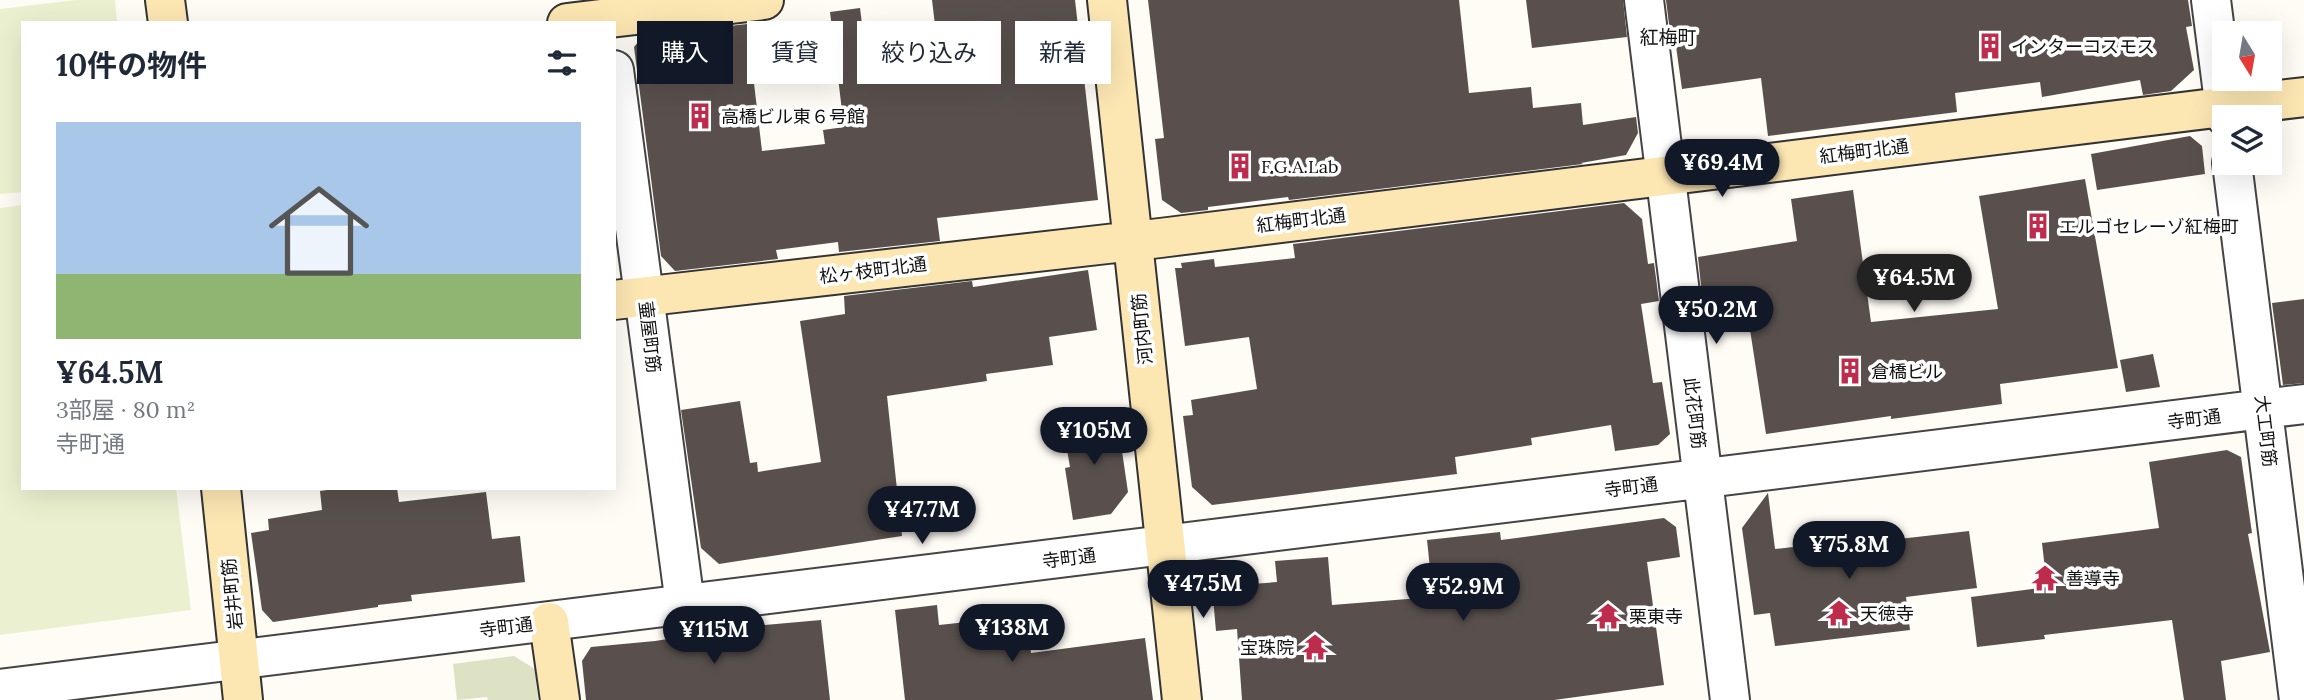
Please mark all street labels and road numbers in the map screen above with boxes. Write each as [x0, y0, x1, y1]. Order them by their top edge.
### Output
street label: 紅梅町北通 [1818, 134, 1910, 168]
street label: 紅梅町北通 [1255, 203, 1347, 237]
street label: 松ヶ枝町北通 [818, 252, 928, 288]
street label: 河内町筋 [1127, 292, 1157, 366]
street label: 壷屋町筋 [634, 300, 666, 374]
street label: 此花町筋 [1679, 376, 1711, 450]
street label: 大工町筋 [2250, 394, 2282, 468]
street label: 寺町通 [2166, 404, 2222, 434]
street label: 寺町通 [1603, 472, 1659, 502]
street label: 寺町通 [1041, 543, 1097, 573]
street label: 岩井町筋 [217, 557, 247, 631]
street label: 寺町通 [478, 612, 534, 642]

